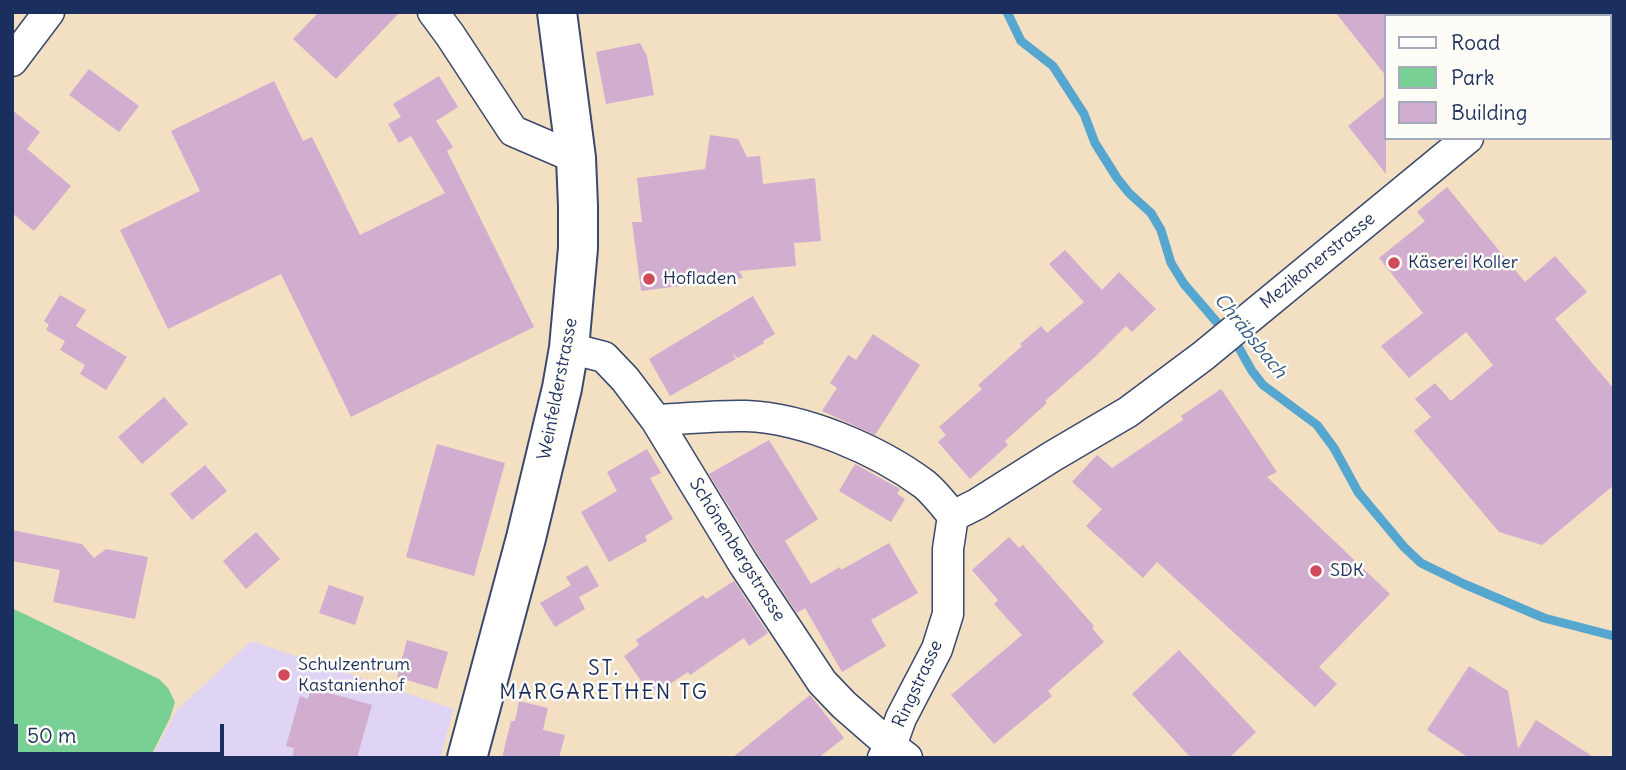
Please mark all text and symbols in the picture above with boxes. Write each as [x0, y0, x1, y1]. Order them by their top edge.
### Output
legend [1384, 14, 1612, 140]
text: Road [1451, 29, 1500, 56]
text: Park [1451, 64, 1494, 91]
text: Building [1451, 99, 1527, 126]
street label: Mezikonerstrasse [1256, 208, 1380, 314]
place label: Käserei Koller [1408, 252, 1518, 274]
marker: Käserei Koller [1386, 255, 1402, 271]
place label: Hofladen [663, 268, 737, 290]
marker: Hofladen [641, 271, 657, 287]
water label: Chräbsbach [1209, 289, 1291, 383]
street label: Weinfelderstrasse [534, 316, 582, 462]
street label: Schönenbergstrasse [684, 474, 790, 626]
place label: SDK [1330, 560, 1364, 582]
marker: SDK [1308, 563, 1324, 579]
street label: Ringstrasse [888, 637, 948, 731]
place label: Schulzentrum Kastanienhof [298, 654, 410, 696]
district label: ST. MARGARETHEN TG [501, 656, 707, 706]
marker: Schulzentrum Kastanienhof [276, 667, 292, 683]
scale bar [18, 710, 228, 754]
text: 50 m [27, 722, 76, 749]

